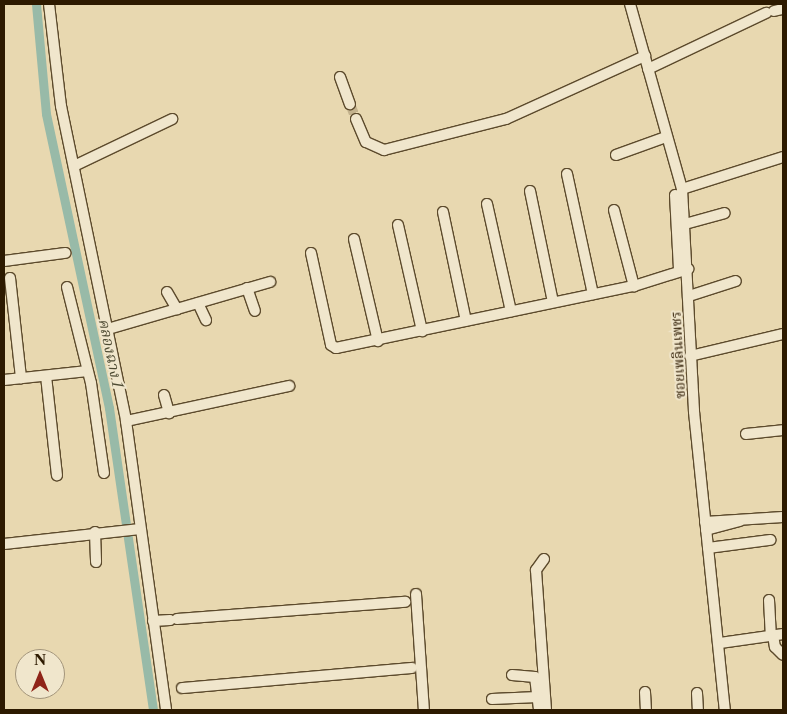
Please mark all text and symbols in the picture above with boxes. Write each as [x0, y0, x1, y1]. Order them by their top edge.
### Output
street label: ซอยเพลินเพชร [667, 311, 689, 399]
water label: คลองฉาง 1 [95, 317, 127, 389]
north arrow [15, 649, 65, 699]
text: N [34, 651, 46, 669]

